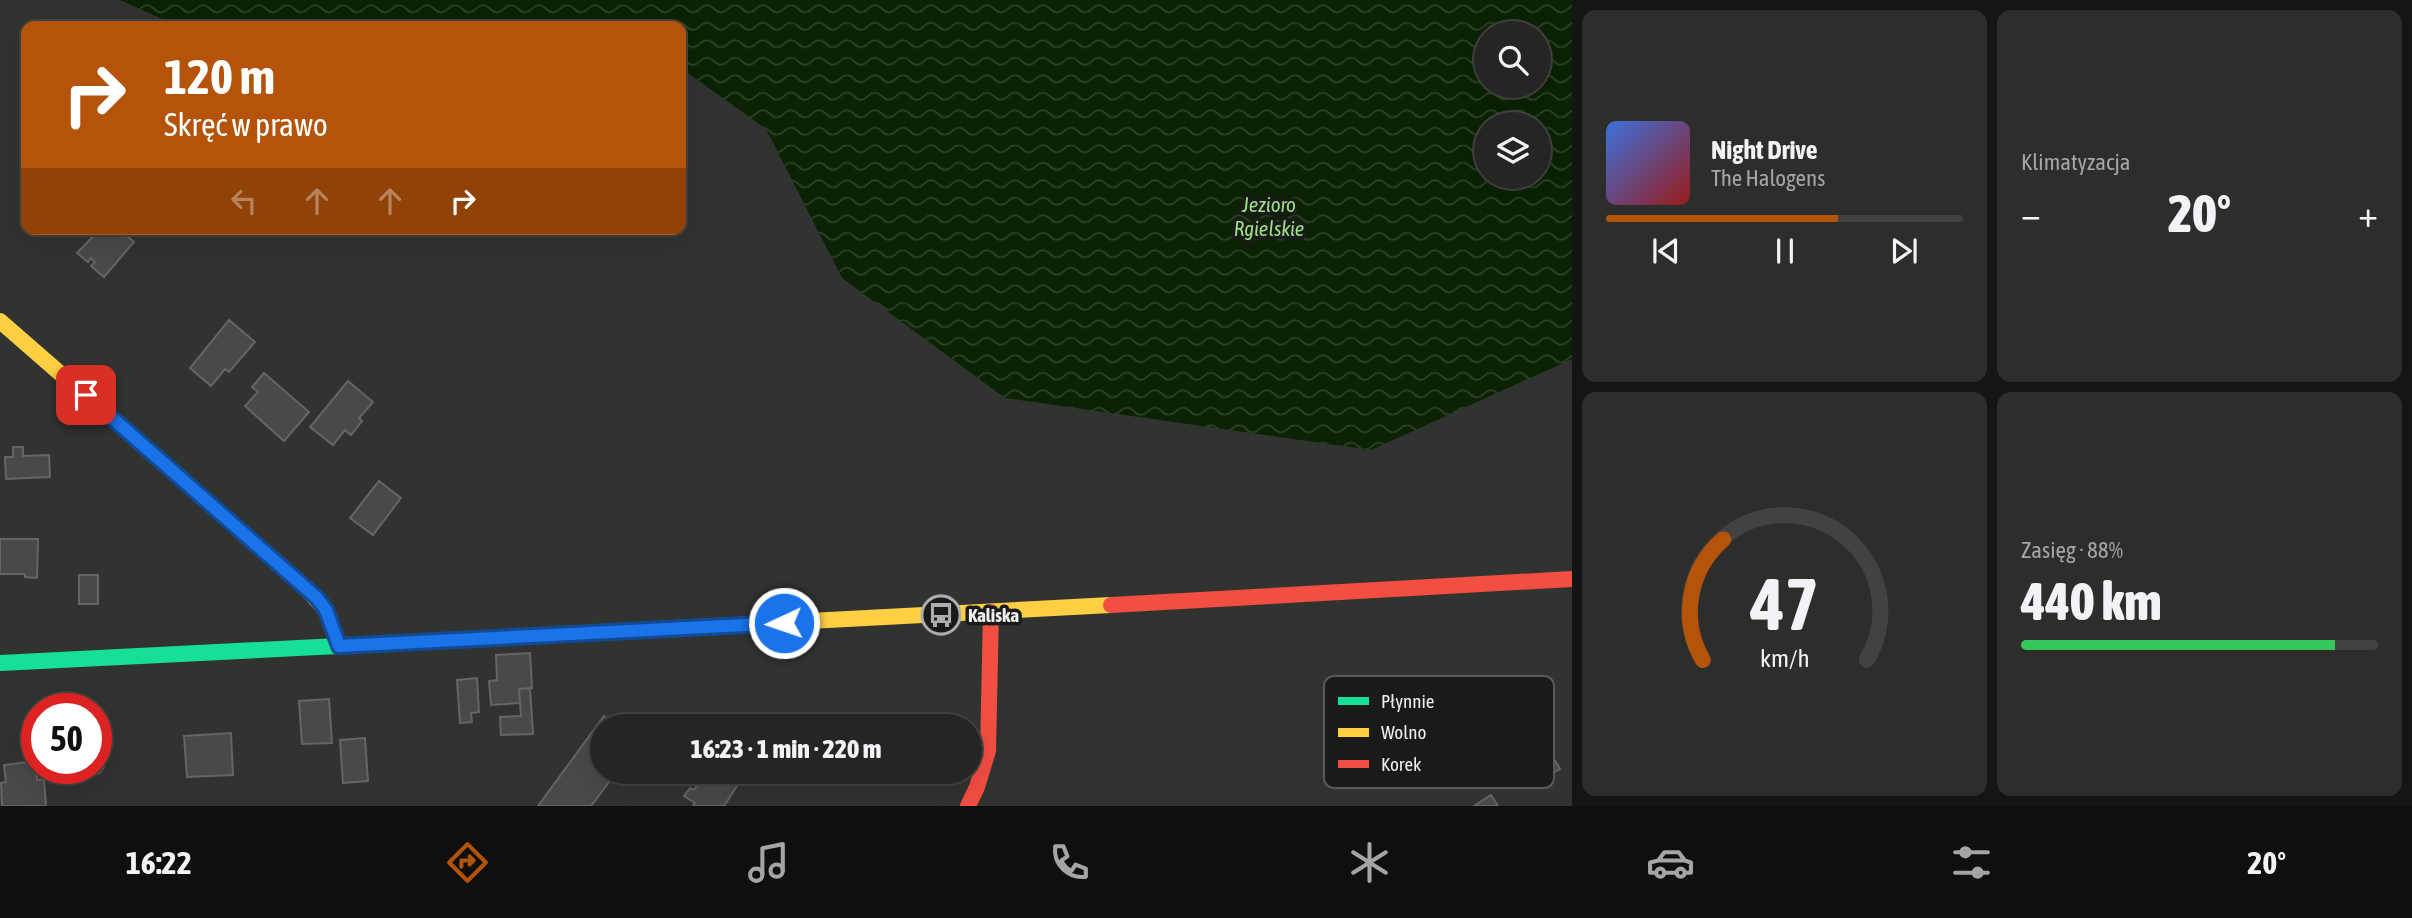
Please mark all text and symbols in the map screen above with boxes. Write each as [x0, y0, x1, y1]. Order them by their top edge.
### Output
map controls [1474, 21, 1551, 189]
button: search [1474, 21, 1551, 98]
text: 120 m [164, 48, 275, 104]
icon: right [49, 49, 140, 140]
text: Skręć w prawo [164, 106, 328, 143]
button: layers [1474, 112, 1551, 189]
text: Night Drive [1711, 135, 1818, 165]
text: Klimatyzacja [2021, 149, 2130, 175]
text: The Halogens [1711, 165, 1825, 191]
icon: left [225, 182, 263, 220]
icon: ahead [298, 182, 336, 220]
icon: ahead [371, 182, 409, 220]
icon: right [444, 182, 482, 220]
text: 20° [2168, 183, 2231, 243]
water label: Jezioro Rgielskie [1234, 192, 1304, 240]
text: − [2021, 192, 2041, 235]
text: + [2358, 192, 2378, 235]
icon: previous [1647, 232, 1685, 270]
icon: pause [1766, 232, 1804, 270]
icon: next [1885, 232, 1923, 270]
pin [56, 365, 116, 425]
icon: arrive [67, 376, 105, 414]
text: Zasięg · 88% [2021, 537, 2123, 563]
text: 47 [1749, 562, 1819, 645]
text: 440 km [2021, 571, 2162, 631]
position arrow [747, 586, 821, 660]
bus stop icon: Kaliska [920, 594, 962, 636]
place label: Kaliska [968, 604, 1019, 626]
text: km/h [1760, 644, 1809, 672]
legend [1324, 676, 1554, 788]
text: Płynnie [1381, 690, 1434, 712]
speed limit sign: 50 [21, 693, 112, 784]
text: Wolno [1381, 721, 1426, 743]
text: 16:23 · 1 min · 220 m [691, 734, 881, 764]
text: Korek [1381, 753, 1422, 775]
icon: directions [443, 838, 492, 887]
icon: music [744, 838, 793, 887]
icon: phone [1045, 838, 1094, 887]
icon: climate [1345, 838, 1394, 887]
icon: car [1646, 838, 1695, 887]
icon: filters [1947, 838, 1996, 887]
text: 16:22 [126, 844, 192, 881]
text: 20° [2247, 844, 2286, 881]

